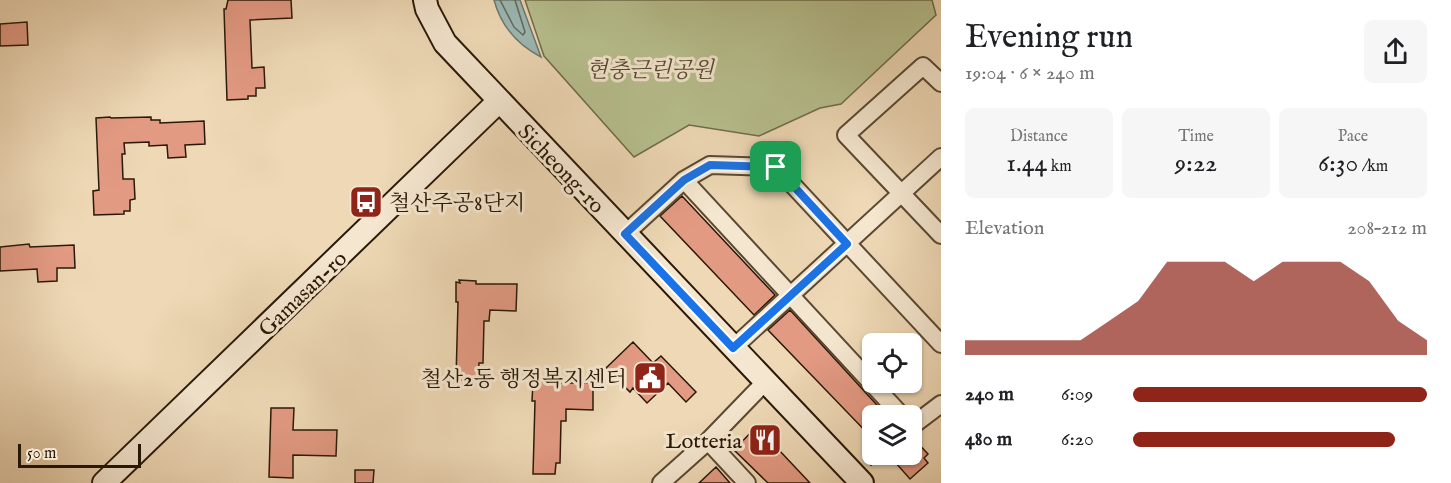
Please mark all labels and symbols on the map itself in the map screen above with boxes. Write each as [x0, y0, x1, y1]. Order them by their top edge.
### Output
park label: 현충근린공원 [586, 57, 716, 85]
street label: Sicheong-ro [511, 119, 610, 220]
pin [750, 141, 801, 192]
bus stop icon: 철산주공8단지 [348, 184, 384, 220]
place label: 철산주공8단지 [389, 190, 525, 218]
street label: Gamasan-ro [253, 245, 354, 344]
public building icon: 철산2동 행정복지센터 [632, 360, 668, 396]
place label: 철산2동 행정복지센터 [421, 366, 627, 394]
restaurant icon: Lotteria [747, 422, 783, 458]
place label: Lotteria [666, 428, 742, 456]
scale bar [18, 441, 141, 468]

